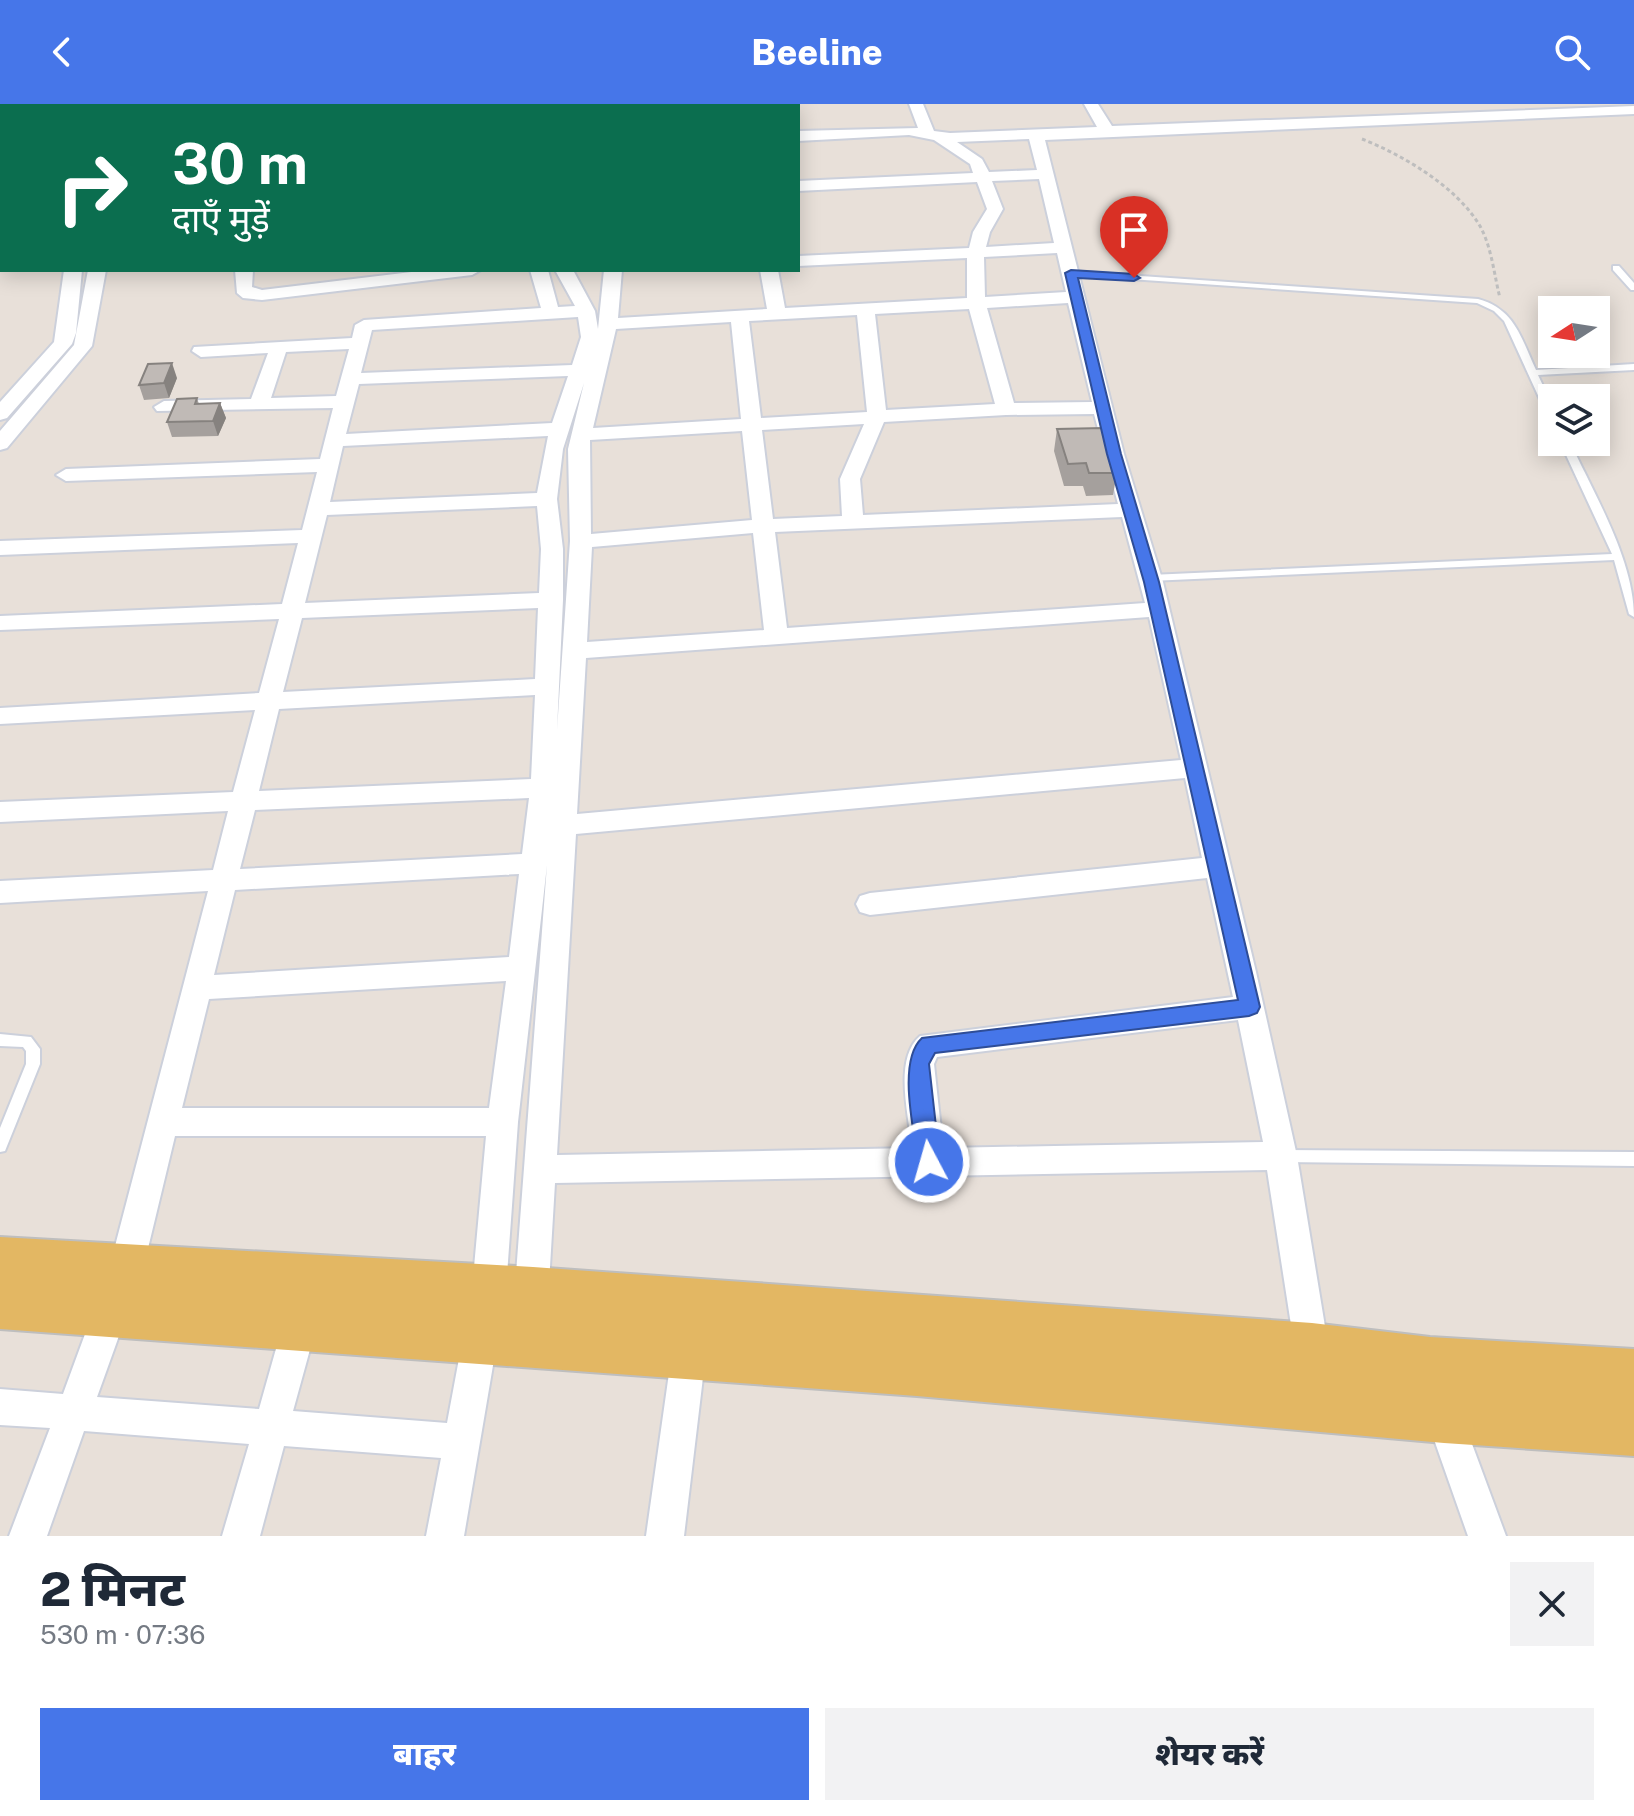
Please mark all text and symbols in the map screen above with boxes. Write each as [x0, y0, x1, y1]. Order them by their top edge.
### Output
icon: back [40, 30, 84, 74]
icon: search [1550, 30, 1594, 74]
text: Beeline [751, 31, 883, 73]
text: 30 m [172, 131, 308, 197]
icon: right [40, 136, 144, 240]
pin [1100, 196, 1168, 278]
text: दाएँ मुड़ें [172, 198, 270, 240]
icon: arrive [1112, 208, 1156, 252]
north arrow [1538, 296, 1610, 368]
map controls [1538, 296, 1610, 456]
button: layers [1538, 384, 1610, 456]
position arrow [887, 1120, 971, 1204]
text: 2 मिनट [40, 1560, 185, 1617]
button: close [1510, 1562, 1594, 1646]
text: 530 m · 07:36 [40, 1619, 205, 1650]
button: बाहर [40, 1708, 809, 1800]
button: शेयर करें [825, 1708, 1594, 1800]

